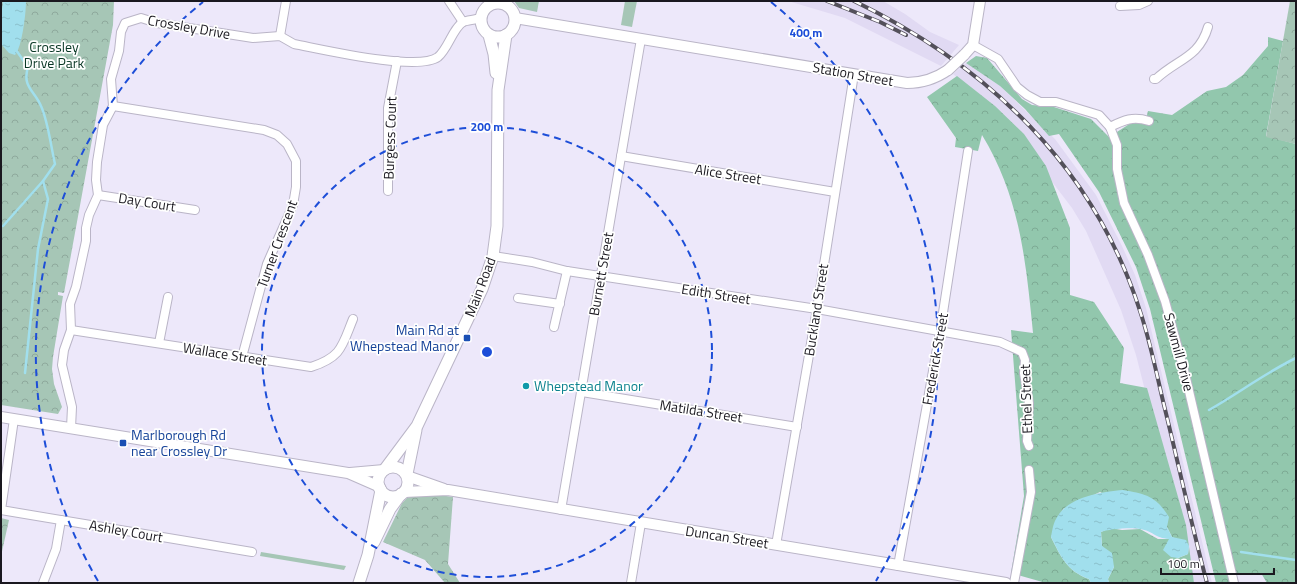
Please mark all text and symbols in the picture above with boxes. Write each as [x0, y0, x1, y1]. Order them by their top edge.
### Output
street label: Crossley Drive [146, 9, 232, 44]
text: 400 m [790, 23, 822, 42]
park label: Crossley Drive Park [24, 36, 85, 73]
street label: Station Street [811, 56, 895, 91]
street label: Burgess Court [378, 96, 401, 180]
text: 200 m [471, 117, 503, 136]
street label: Alice Street [693, 158, 763, 189]
street label: Day Court [117, 187, 177, 216]
street label: Turner Crescent [251, 197, 302, 291]
street label: Burnett Street [583, 230, 618, 317]
street label: Main Road [458, 254, 501, 320]
street label: Buckland Street [798, 262, 833, 358]
street label: Edith Street [680, 278, 752, 309]
street label: Sawmill Drive [1159, 310, 1200, 393]
street label: Frederick Street [916, 311, 953, 407]
place label: Main Rd at Whepstead Manor [350, 319, 459, 356]
marker: Main Rd at Whepstead Manor [462, 333, 472, 343]
street label: Wallace Street [181, 336, 269, 371]
centre of rings [480, 345, 494, 359]
street label: Ethel Street [1014, 364, 1037, 434]
place label: Whepstead Manor [534, 375, 643, 396]
marker: Whepstead Manor [521, 381, 531, 391]
street label: Matilda Street [658, 394, 744, 427]
place label: Marlborough Rd near Crossley Dr [131, 424, 227, 461]
marker: Marlborough Rd near Crossley Dr [118, 438, 128, 448]
street label: Ashley Court [88, 514, 165, 547]
street label: Duncan Street [684, 520, 770, 553]
scale bar [1161, 550, 1274, 576]
text: 100 m [1167, 554, 1200, 573]

